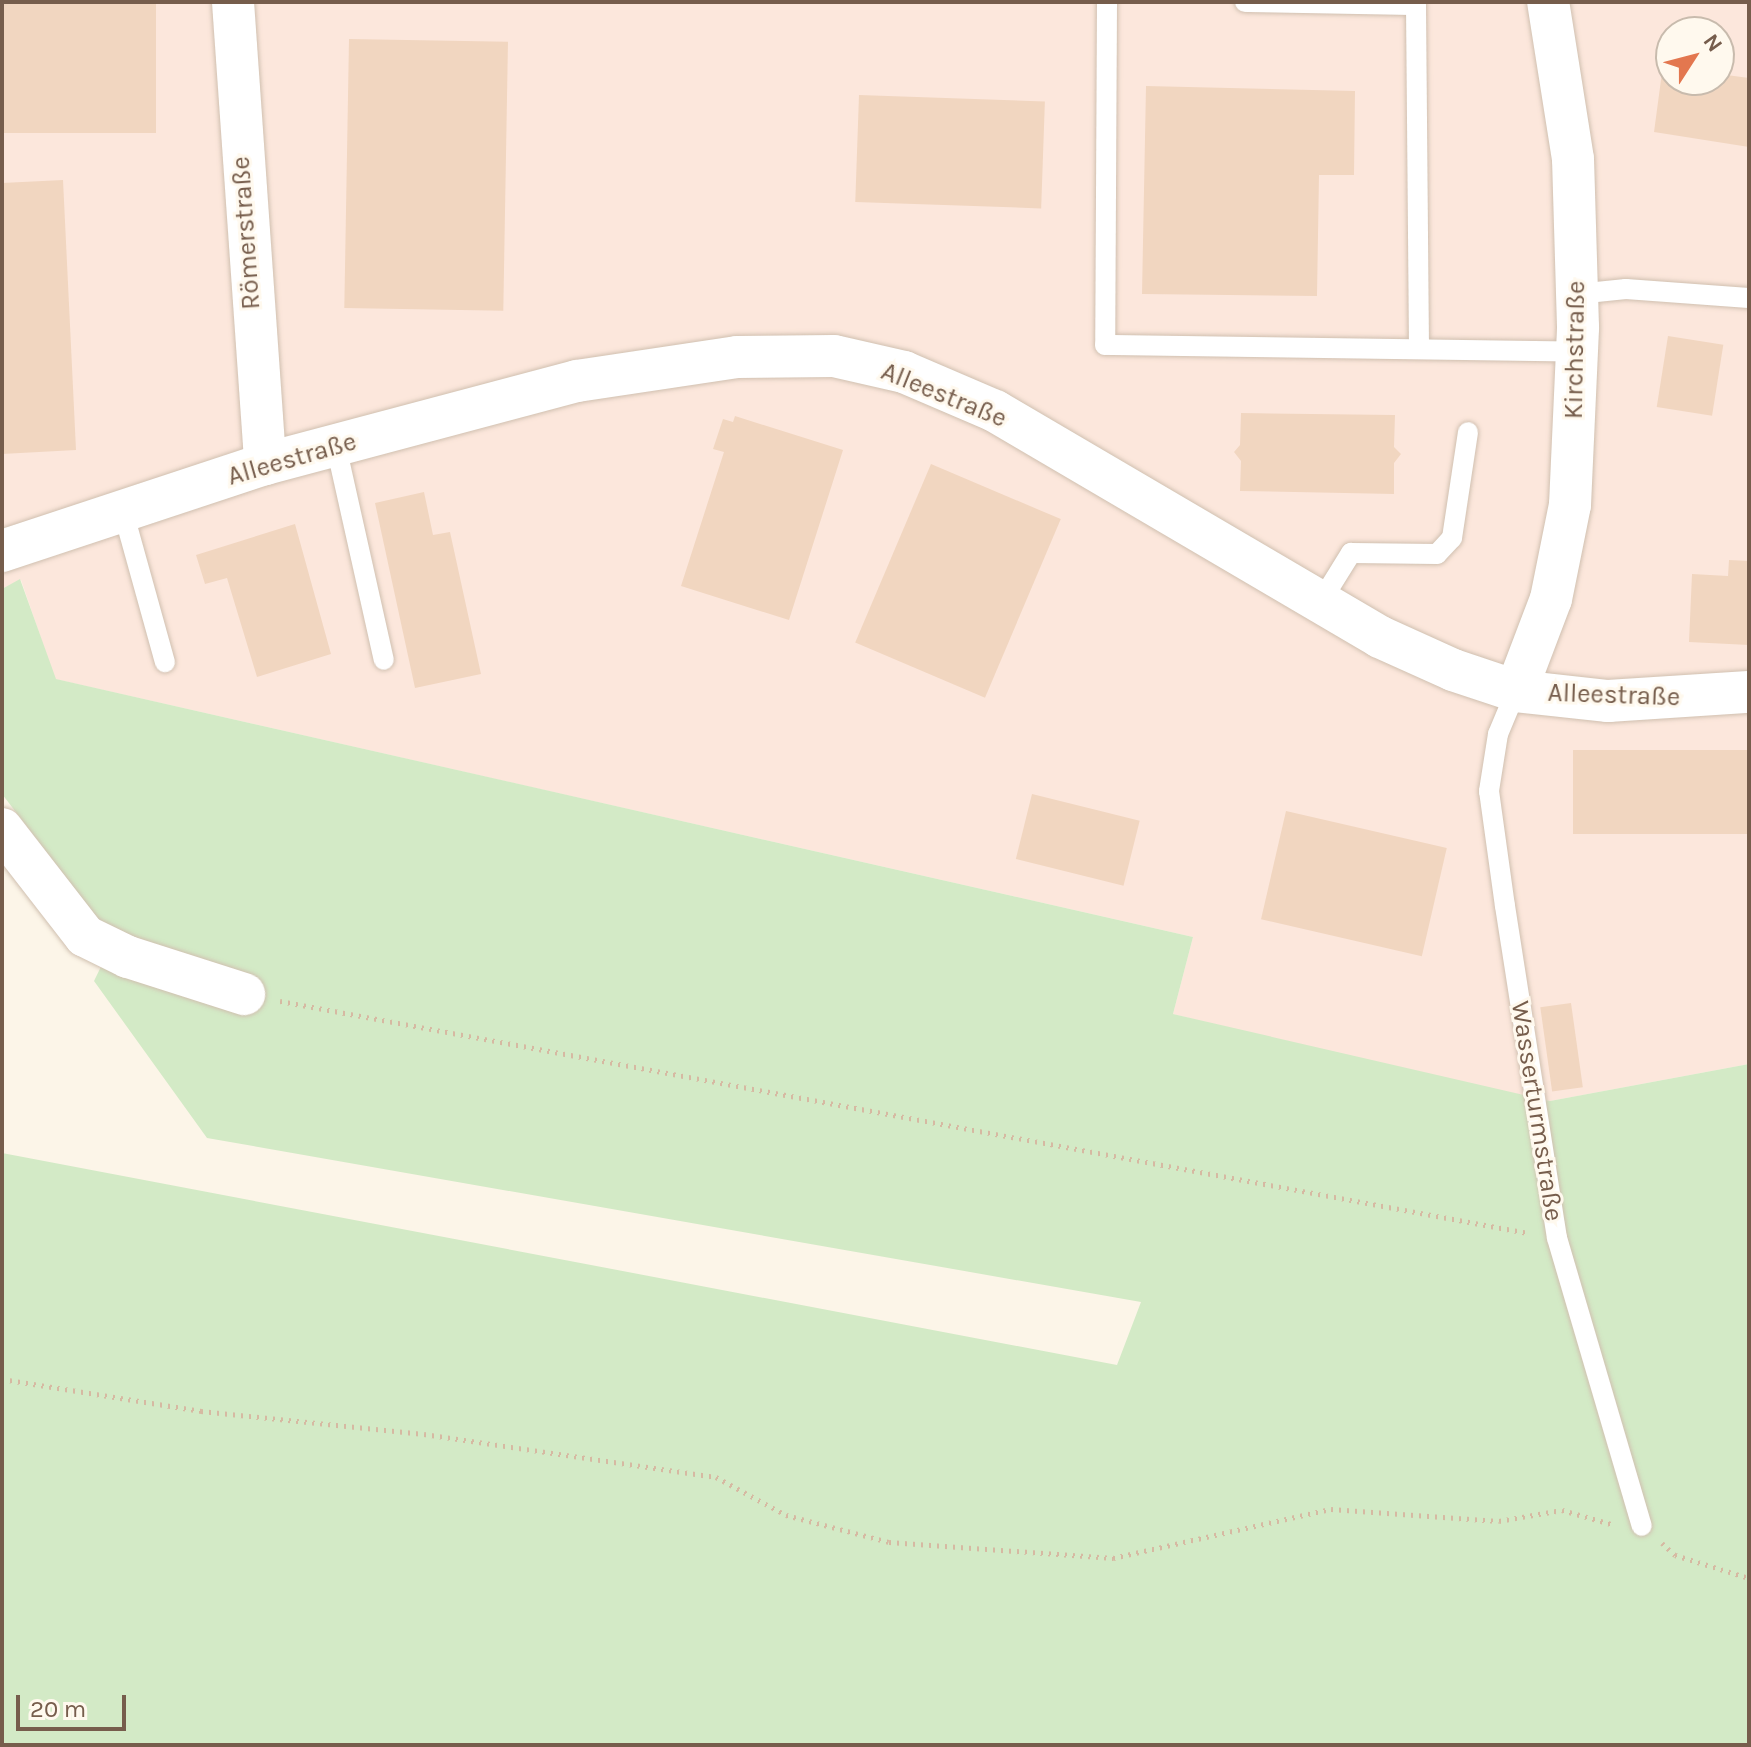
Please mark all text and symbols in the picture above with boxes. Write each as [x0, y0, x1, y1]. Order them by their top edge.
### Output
north arrow [1655, 16, 1735, 96]
text: N [1698, 29, 1728, 57]
street label: Römerstraße [225, 155, 267, 311]
street label: Kirchstraße [1558, 280, 1592, 420]
street label: Alleestraße [877, 356, 1011, 434]
street label: Alleestraße [224, 426, 360, 492]
street label: Alleestraße [1547, 677, 1681, 713]
street label: Wasserturmstraße [1504, 999, 1570, 1223]
scale bar [20, 1679, 130, 1729]
text: 20 m [30, 1695, 86, 1723]

